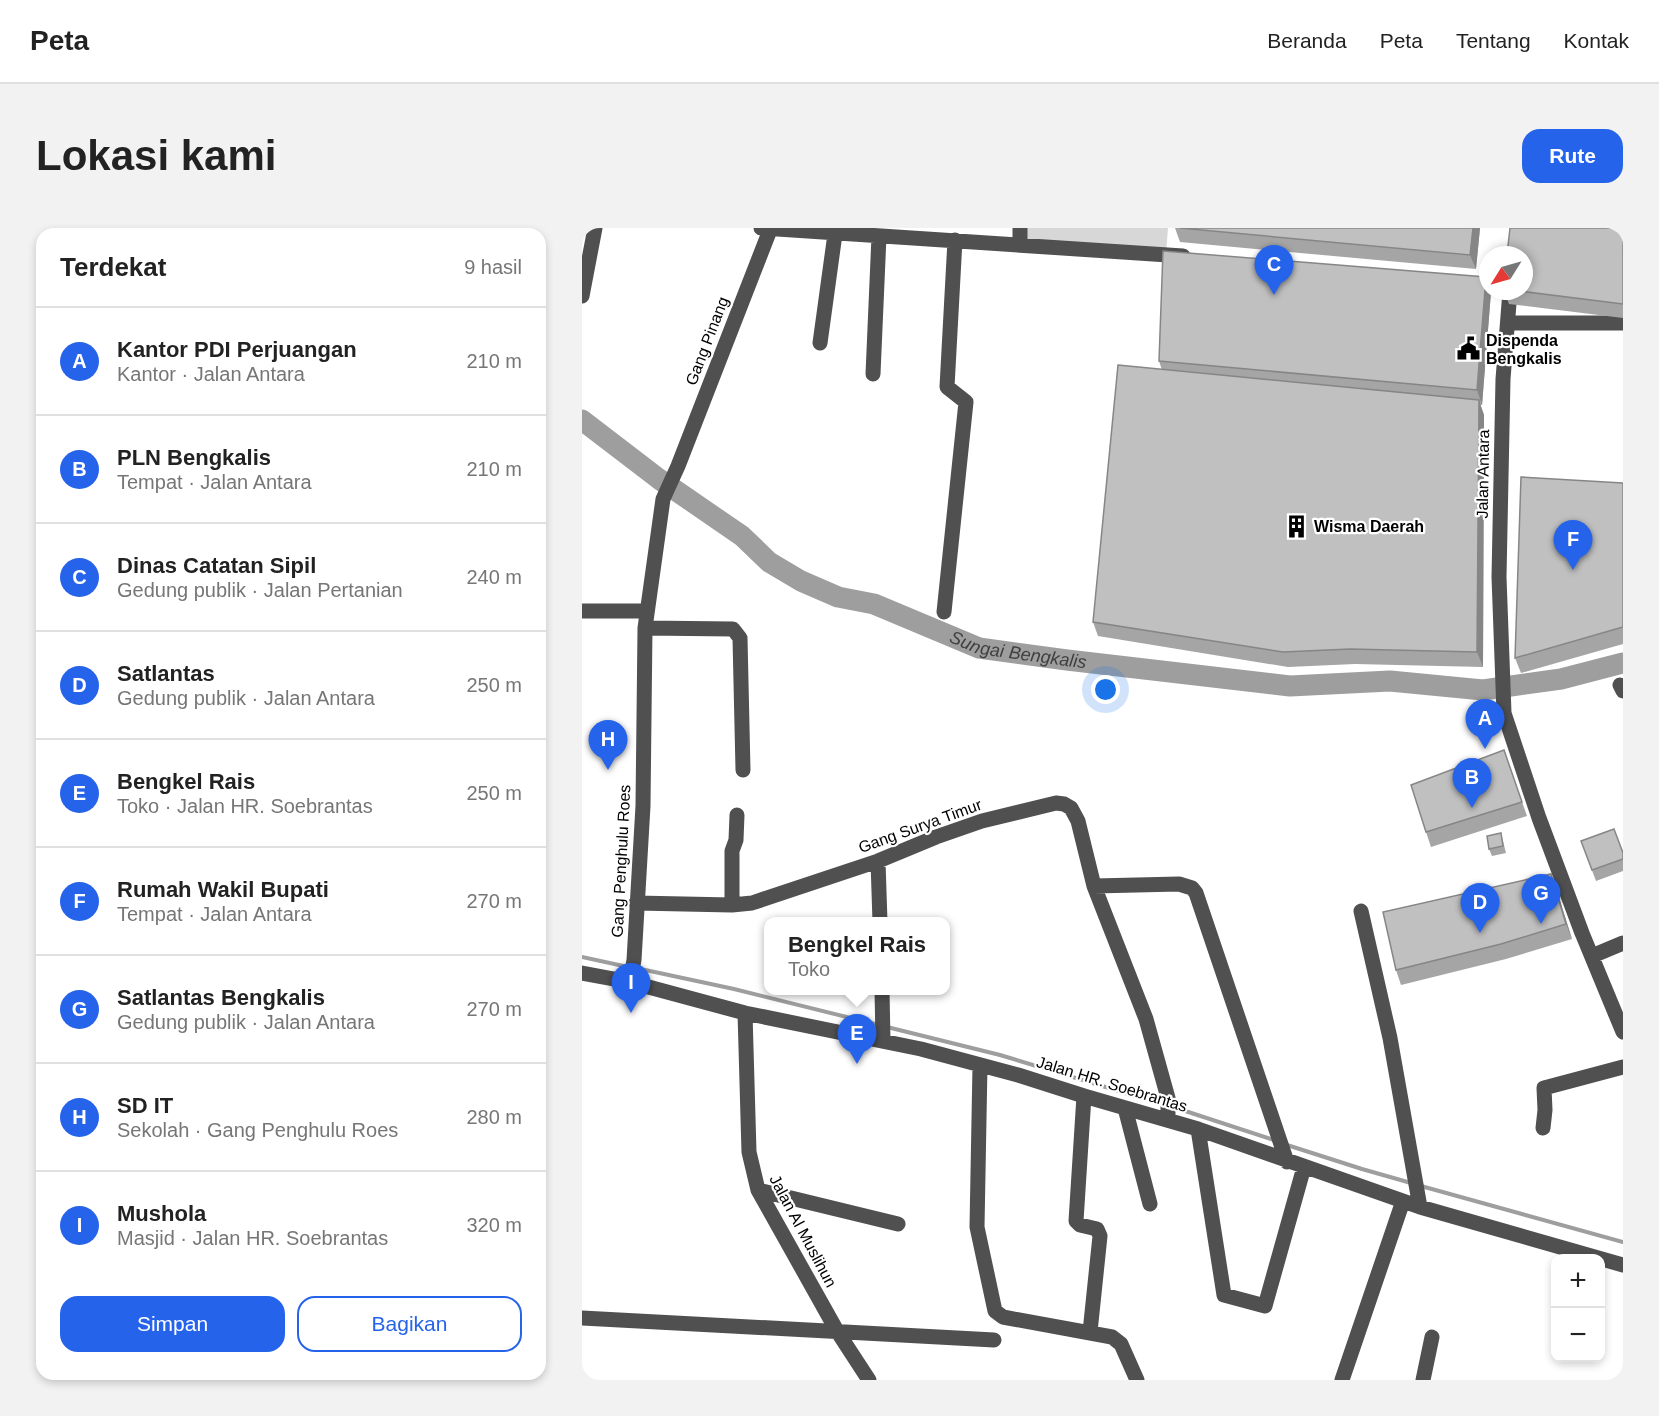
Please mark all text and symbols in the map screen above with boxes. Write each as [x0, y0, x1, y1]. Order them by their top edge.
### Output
text: Peta [30, 25, 89, 56]
text: Beranda [1267, 29, 1347, 52]
text: Peta [1380, 29, 1423, 52]
text: Tentang [1456, 29, 1531, 52]
text: Kontak [1564, 29, 1629, 52]
button: Rute [1522, 129, 1623, 183]
text: Lokasi kami [36, 132, 276, 179]
pin: C [1254, 245, 1294, 295]
north arrow [1479, 246, 1533, 300]
text: Terdekat [60, 252, 166, 282]
text: 9 hasil [464, 256, 522, 278]
street label: Gang Pinang [682, 294, 732, 388]
place label: Dispenda Bengkalis [1486, 332, 1562, 367]
public building icon: Dispenda Bengkalis [1455, 336, 1481, 362]
text: Kantor PDI Perjuangan [117, 337, 357, 362]
text: A [72, 350, 87, 372]
text: 210 m [466, 350, 522, 372]
text: Kantor · Jalan Antara [117, 363, 305, 385]
street label: Jalan Antara [1474, 429, 1492, 519]
text: PLN Bengkalis [117, 445, 271, 470]
text: B [72, 458, 87, 480]
text: 210 m [466, 458, 522, 480]
text: Tempat · Jalan Antara [117, 471, 312, 493]
building icon: Wisma Daerah [1283, 513, 1309, 539]
place label: Wisma Daerah [1314, 518, 1424, 535]
pin: F [1554, 520, 1592, 570]
text: Dinas Catatan Sipil [117, 553, 316, 578]
text: C [72, 566, 87, 588]
text: 240 m [466, 566, 522, 588]
text: Gedung publik · Jalan Pertanian [117, 579, 403, 601]
water label: Sungai Bengkalis [947, 627, 1088, 672]
text: Satlantas [117, 661, 215, 686]
text: D [72, 674, 87, 696]
text: 250 m [466, 674, 522, 696]
your location [1091, 675, 1120, 704]
text: Gedung publik · Jalan Antara [117, 687, 375, 709]
pin: A [1466, 700, 1504, 749]
pin: H [588, 720, 628, 770]
pin: B [1452, 758, 1492, 808]
text: Bengkel Rais [117, 769, 255, 794]
text: E [73, 782, 86, 804]
text: 250 m [466, 782, 522, 804]
street label: Gang Penghulu Roes [609, 784, 633, 938]
text: Toko · Jalan HR. Soebrantas [117, 795, 373, 817]
street label: Gang Surya Timur [856, 796, 985, 856]
pin: G [1522, 874, 1560, 924]
text: Rumah Wakil Bupati [117, 877, 329, 902]
pin: D [1460, 884, 1500, 933]
text: F [73, 890, 86, 912]
text: 270 m [466, 890, 522, 912]
text: Tempat · Jalan Antara [117, 903, 312, 925]
popup [764, 917, 950, 995]
text: Bengkel Rais [788, 932, 926, 957]
text: Toko [788, 958, 830, 980]
pin: I [611, 964, 650, 1013]
text: Satlantas Bengkalis [117, 985, 325, 1010]
text: G [72, 998, 87, 1020]
text: 270 m [466, 998, 522, 1020]
text: Gedung publik · Jalan Antara [117, 1011, 375, 1033]
pin: E [838, 1014, 876, 1064]
street label: Jalan HR. Soebrantas [1035, 1053, 1189, 1115]
text: SD IT [117, 1093, 173, 1118]
text: H [72, 1106, 87, 1128]
text: 280 m [466, 1106, 522, 1128]
text: Sekolah · Gang Penghulu Roes [117, 1119, 398, 1141]
street label: Jalan Al Muslihun [766, 1172, 840, 1290]
text: Mushola [117, 1201, 206, 1226]
text: I [77, 1214, 82, 1236]
text: 320 m [466, 1214, 522, 1236]
text: Masjid · Jalan HR. Soebrantas [117, 1227, 388, 1249]
map controls [1551, 1254, 1605, 1362]
button: + [1551, 1254, 1605, 1308]
button: Simpan [60, 1296, 285, 1352]
button: Bagikan [297, 1296, 522, 1352]
button: − [1551, 1308, 1605, 1362]

